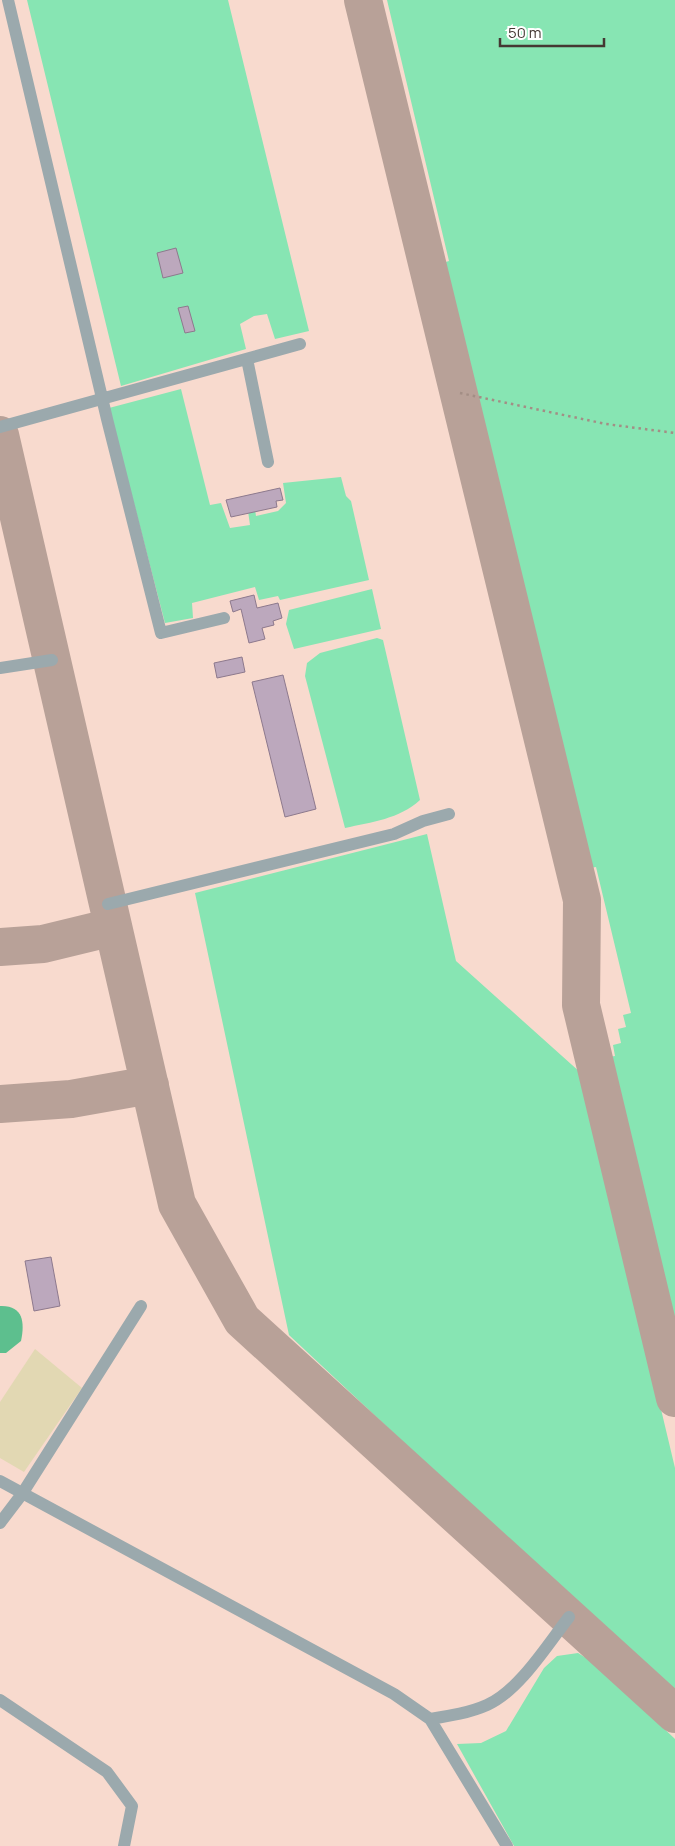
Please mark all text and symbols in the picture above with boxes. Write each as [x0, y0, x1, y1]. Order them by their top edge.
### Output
scale bar [500, 15, 604, 47]
text: 50 m [508, 22, 542, 43]

